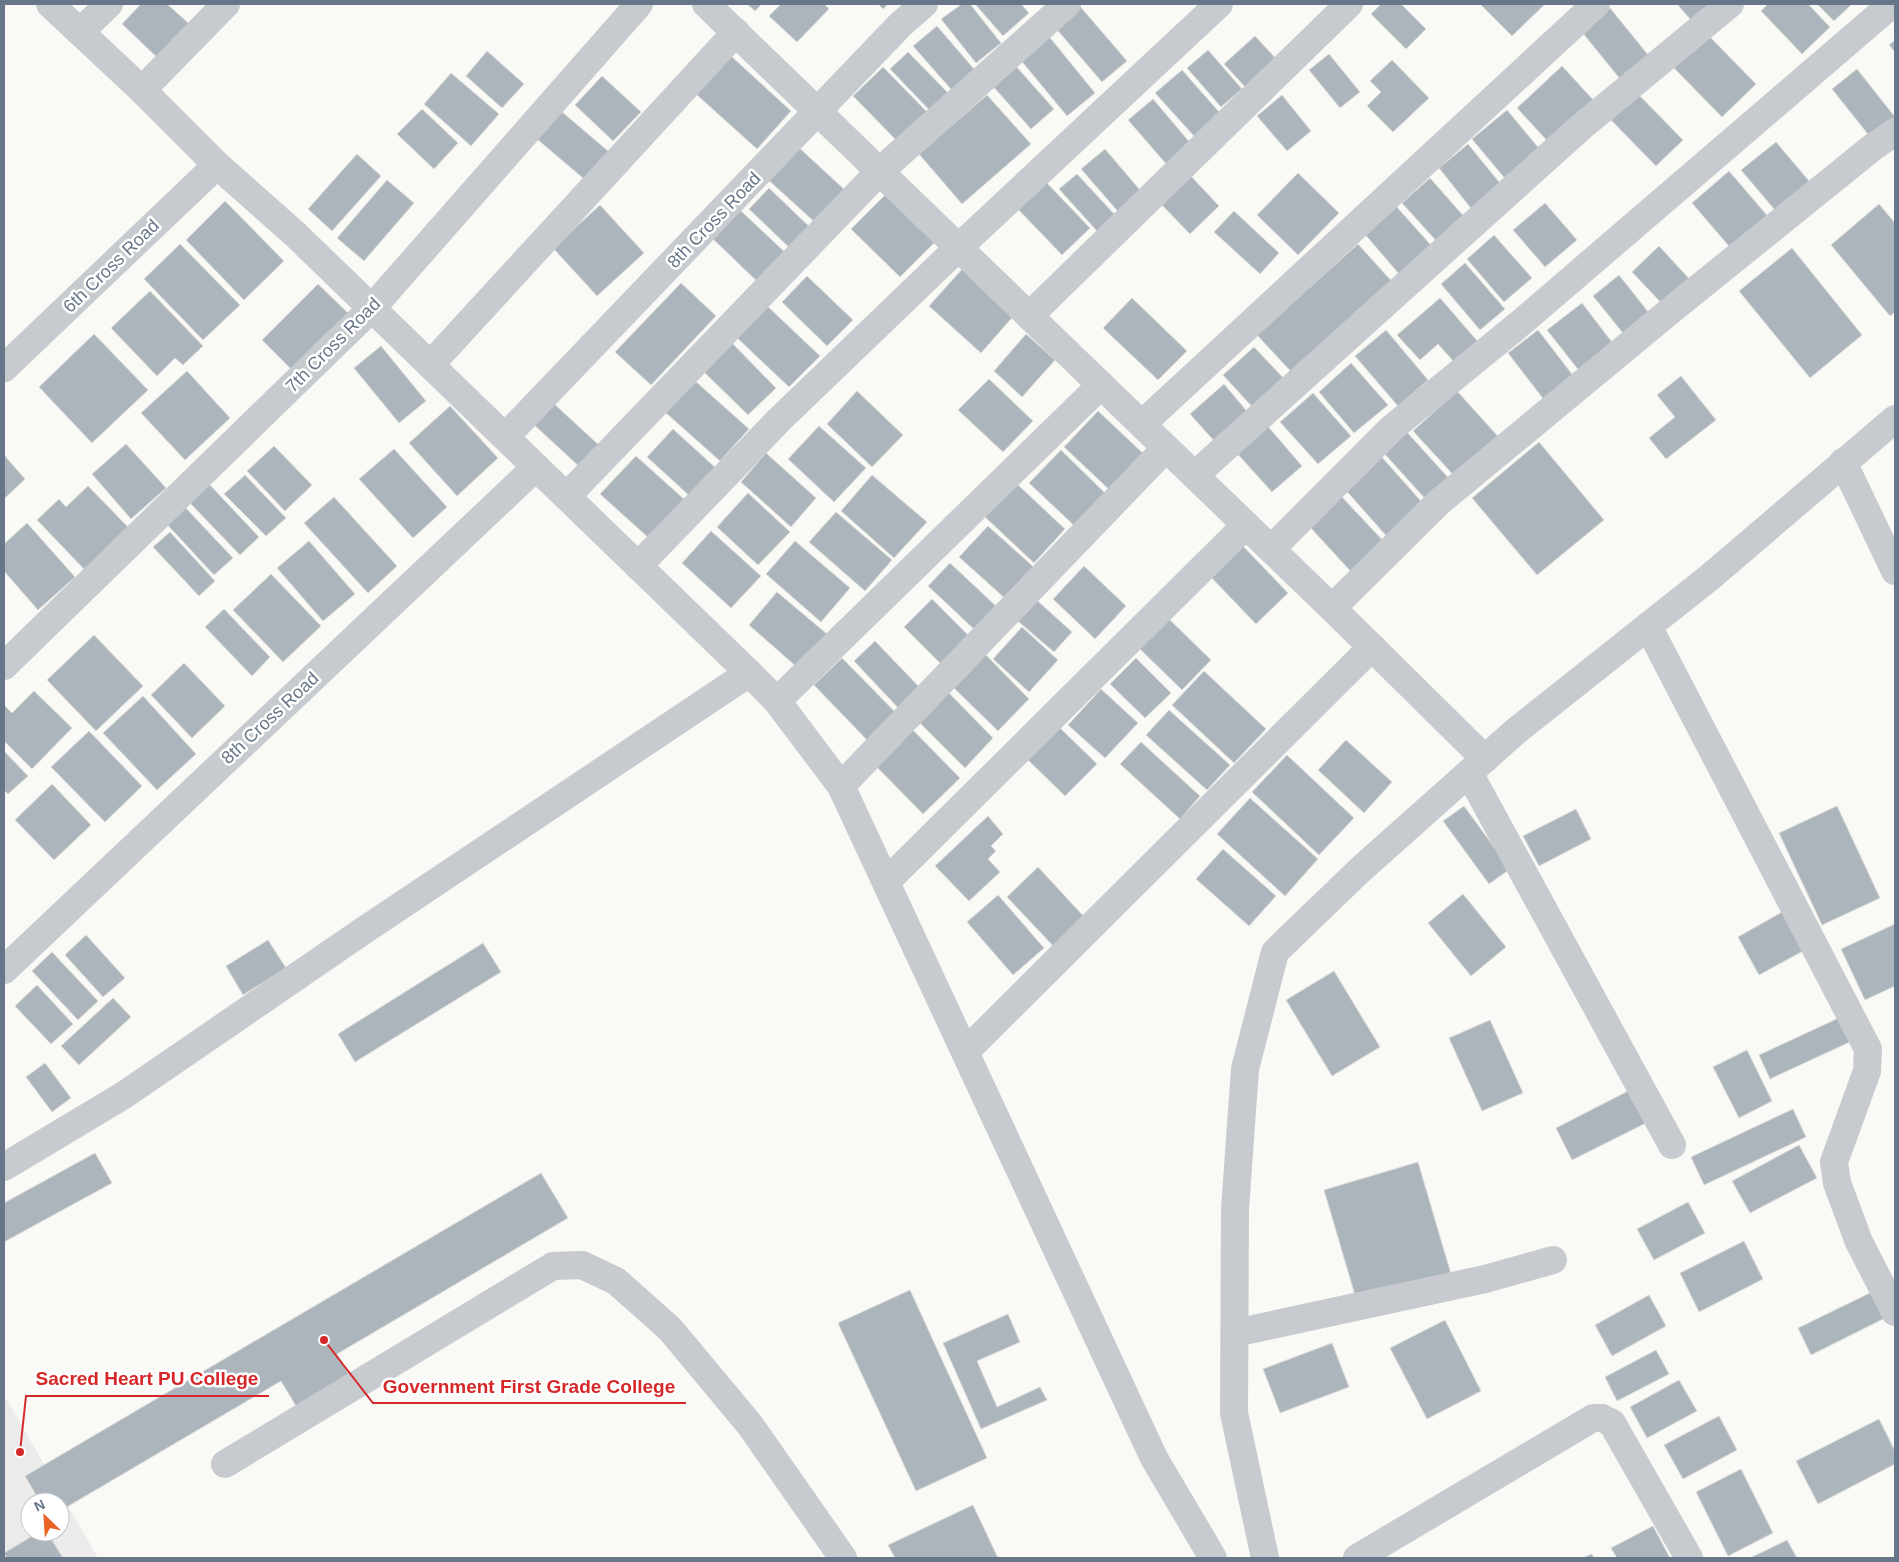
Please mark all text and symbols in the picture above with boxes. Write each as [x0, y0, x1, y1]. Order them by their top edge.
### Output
street label: 8th Cross Road [663, 168, 765, 272]
street label: 6th Cross Road [59, 215, 163, 317]
street label: 7th Cross Road [282, 294, 384, 396]
street label: 8th Cross Road [217, 668, 323, 768]
callout: Sacred Heart PU College [26, 1362, 269, 1396]
text: Sacred Heart PU College [36, 1368, 258, 1389]
callout: Government First Grade College [373, 1369, 686, 1403]
text: Government First Grade College [383, 1376, 675, 1397]
north arrow [20, 1492, 70, 1542]
text: N [32, 1496, 47, 1515]

